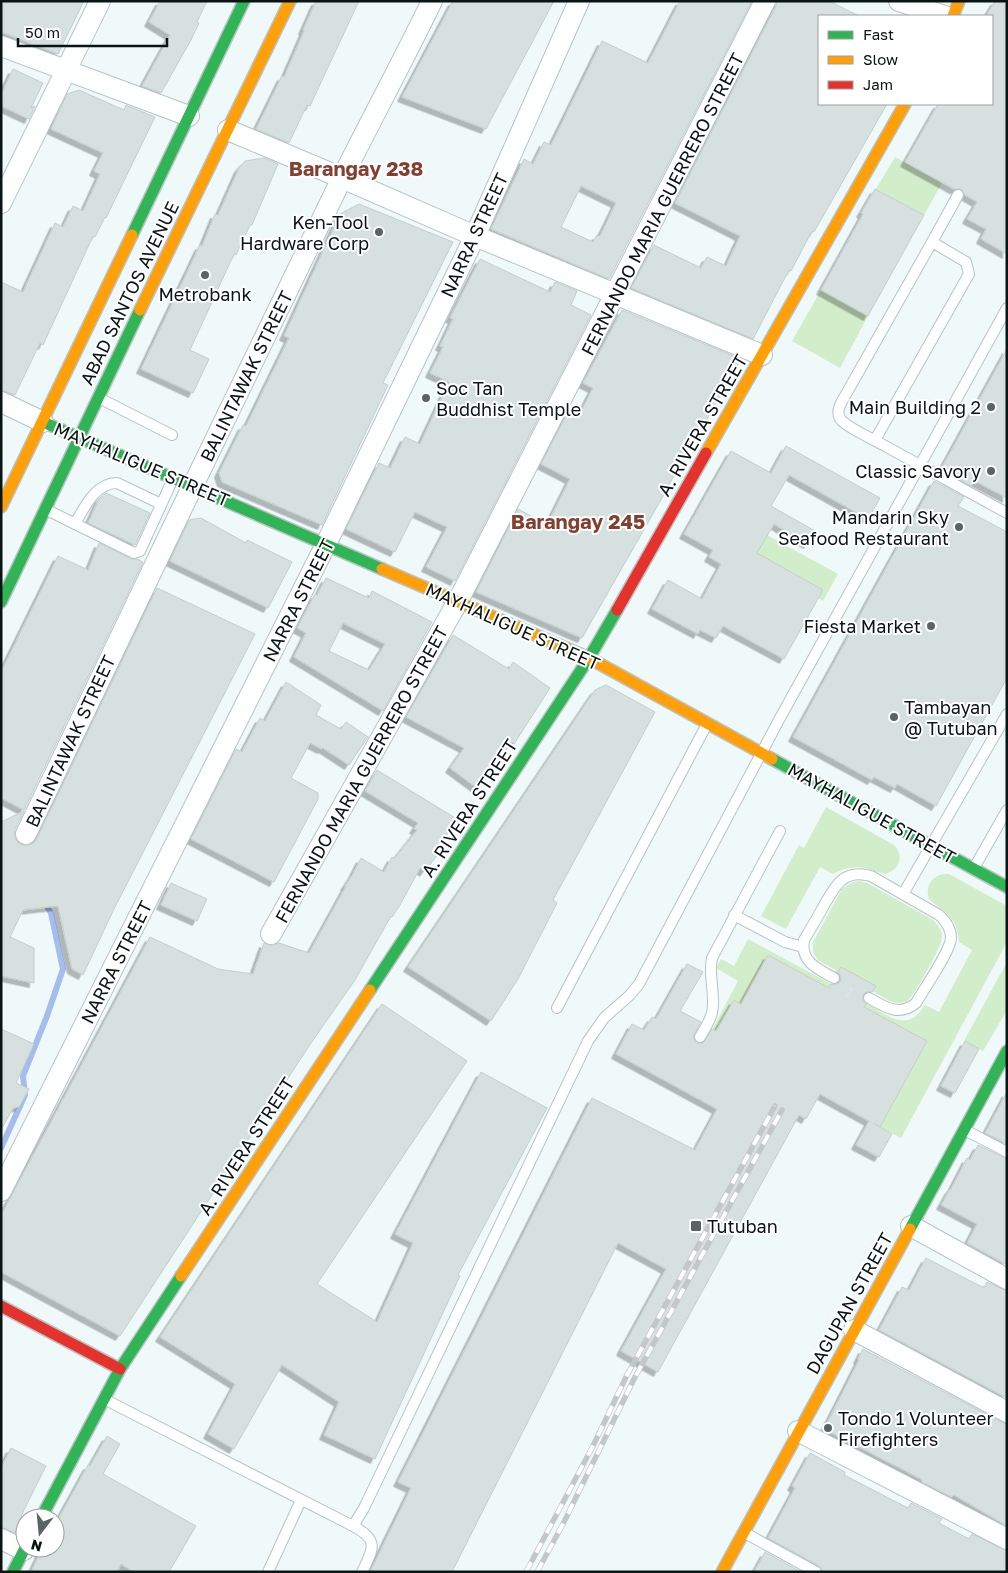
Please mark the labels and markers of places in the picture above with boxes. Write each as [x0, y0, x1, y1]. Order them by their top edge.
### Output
place label: Ken-Tool Hardware Corp [240, 211, 369, 254]
marker: Ken-Tool Hardware Corp [373, 226, 385, 238]
marker: Metrobank [199, 269, 211, 281]
place label: Metrobank [158, 283, 252, 305]
place label: Soc Tan Buddhist Temple [436, 377, 581, 420]
marker: Soc Tan Buddhist Temple [420, 392, 432, 404]
place label: Main Building 2 [849, 396, 981, 418]
marker: Main Building 2 [985, 401, 997, 413]
place label: Classic Savory [855, 460, 981, 482]
marker: Classic Savory [985, 465, 997, 477]
place label: Mandarin Sky Seafood Restaurant [778, 506, 949, 549]
marker: Mandarin Sky Seafood Restaurant [953, 521, 965, 533]
place label: Fiesta Market [803, 615, 921, 637]
marker: Fiesta Market [925, 620, 937, 632]
place label: Tambayan @ Tutuban [904, 696, 998, 739]
marker: Tambayan @ Tutuban [888, 711, 900, 723]
place label: Tutuban [707, 1215, 778, 1237]
marker: Tutuban [689, 1219, 703, 1233]
place label: Tondo 1 Volunteer Firefighters [838, 1407, 993, 1450]
marker: Tondo 1 Volunteer Firefighters [822, 1422, 834, 1434]

